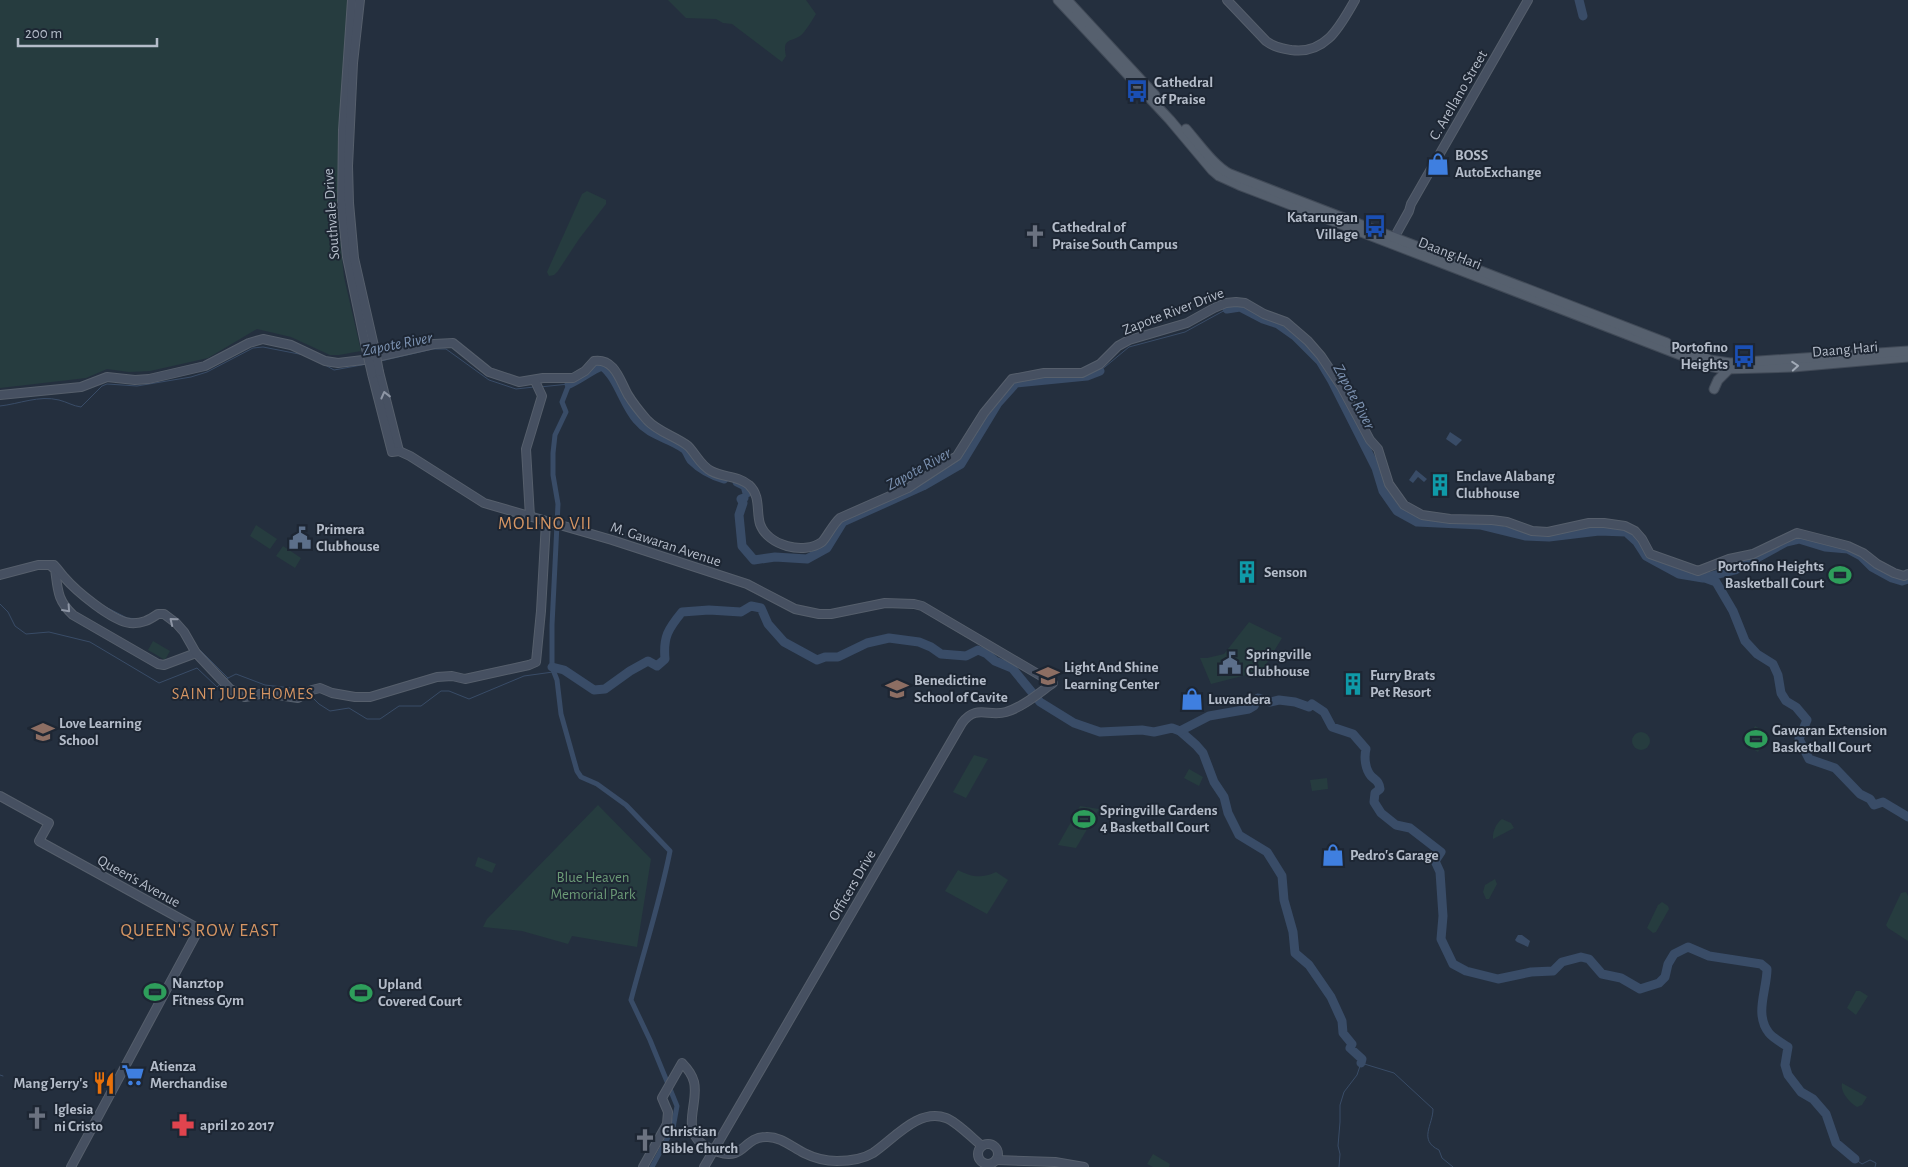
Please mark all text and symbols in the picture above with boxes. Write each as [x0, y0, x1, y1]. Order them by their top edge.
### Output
scale bar [18, 15, 156, 47]
text: 200 m [25, 26, 62, 41]
street label: C. Arellano Street [1427, 48, 1490, 143]
place label: Cathedral of Praise [1154, 75, 1213, 107]
bus stop icon: Cathedral of Praise [1124, 78, 1150, 104]
place label: BOSS AutoExchange [1455, 148, 1541, 180]
shop icon: BOSS AutoExchange [1425, 151, 1451, 177]
street label: Southvale Drive [321, 168, 342, 260]
place label: Katarungan Village [1287, 210, 1358, 242]
bus stop icon: Katarungan Village [1362, 213, 1388, 239]
place label: Cathedral of Praise South Campus [1052, 220, 1178, 252]
church icon: Cathedral of Praise South Campus [1022, 223, 1048, 249]
street label: Daang Hari [1416, 235, 1483, 272]
street label: Zapote River Drive [1120, 285, 1226, 338]
water label: Zapote River [361, 329, 435, 360]
street label: Daang Hari [1811, 339, 1879, 360]
place label: Portofino Heights [1671, 340, 1728, 372]
bus stop icon: Portofino Heights [1731, 343, 1757, 369]
water label: Zapote River [1329, 361, 1378, 433]
one-way arrow [1791, 361, 1799, 372]
one-way arrow [380, 390, 391, 399]
water label: Zapote River [883, 444, 955, 494]
place label: Enclave Alabang Clubhouse [1456, 469, 1555, 501]
building icon: Enclave Alabang Clubhouse [1427, 472, 1453, 498]
district label: MOLINO VII [498, 515, 592, 533]
street label: M. Gawaran Avenue [609, 520, 723, 569]
place label: Primera Clubhouse [316, 522, 380, 554]
public building icon: Primera Clubhouse [287, 525, 313, 551]
building icon: Senson [1234, 559, 1260, 585]
place label: Portofino Heights Basketball Court [1717, 559, 1824, 591]
sports icon: Portofino Heights Basketball Court [1827, 562, 1853, 588]
place label: Senson [1264, 565, 1307, 580]
one-way arrow [61, 603, 70, 612]
one-way arrow [170, 619, 179, 627]
place label: Springville Clubhouse [1246, 647, 1311, 679]
public building icon: Springville Clubhouse [1217, 650, 1243, 676]
place label: Light And Shine Learning Center [1064, 660, 1160, 692]
school or university icon: Light And Shine Learning Center [1035, 663, 1061, 689]
place label: Furry Brats Pet Resort [1370, 668, 1436, 700]
building icon: Furry Brats Pet Resort [1340, 671, 1366, 697]
place label: Benedictine School of Cavite [914, 673, 1008, 705]
school or university icon: Benedictine School of Cavite [884, 676, 910, 702]
district label: SAINT JUDE HOMES [172, 686, 314, 702]
shop icon: Luvandera [1179, 686, 1205, 712]
place label: Luvandera [1208, 692, 1271, 707]
place label: Love Learning School [59, 716, 142, 748]
school or university icon: Love Learning School [30, 719, 56, 745]
place label: Gawaran Extension Basketball Court [1772, 723, 1887, 755]
sports icon: Gawaran Extension Basketball Court [1743, 726, 1769, 752]
place label: Springville Gardens 4 Basketball Court [1100, 803, 1218, 835]
sports icon: Springville Gardens 4 Basketball Court [1071, 806, 1097, 832]
shop icon: Pedro's Garage [1320, 842, 1346, 868]
street label: Officers Drive [826, 847, 879, 923]
place label: Pedro's Garage [1350, 848, 1439, 863]
street label: Queen's Avenue [95, 853, 183, 910]
park label: Blue Heaven Memorial Park [550, 870, 636, 902]
district label: QUEEN'S ROW EAST [121, 922, 279, 940]
place label: Nanztop Fitness Gym [172, 976, 244, 1008]
place label: Upland Covered Court [378, 977, 462, 1009]
sports icon: Nanztop Fitness Gym [142, 979, 168, 1005]
sports icon: Upland Covered Court [348, 980, 374, 1006]
place label: Atienza Merchandise [150, 1059, 227, 1091]
supermarket icon: Atienza Merchandise [120, 1062, 146, 1088]
restaurant icon: Mang Jerry's [91, 1070, 117, 1096]
place label: Mang Jerry's [14, 1076, 88, 1091]
place label: Iglesia ni Cristo [54, 1102, 103, 1134]
church icon: Iglesia ni Cristo [24, 1105, 50, 1131]
pharmacy icon: april 20 2017 [170, 1112, 196, 1138]
place label: april 20 2017 [200, 1118, 275, 1133]
place label: Christian Bible Church [662, 1124, 738, 1156]
church icon: Christian Bible Church [632, 1127, 658, 1153]

